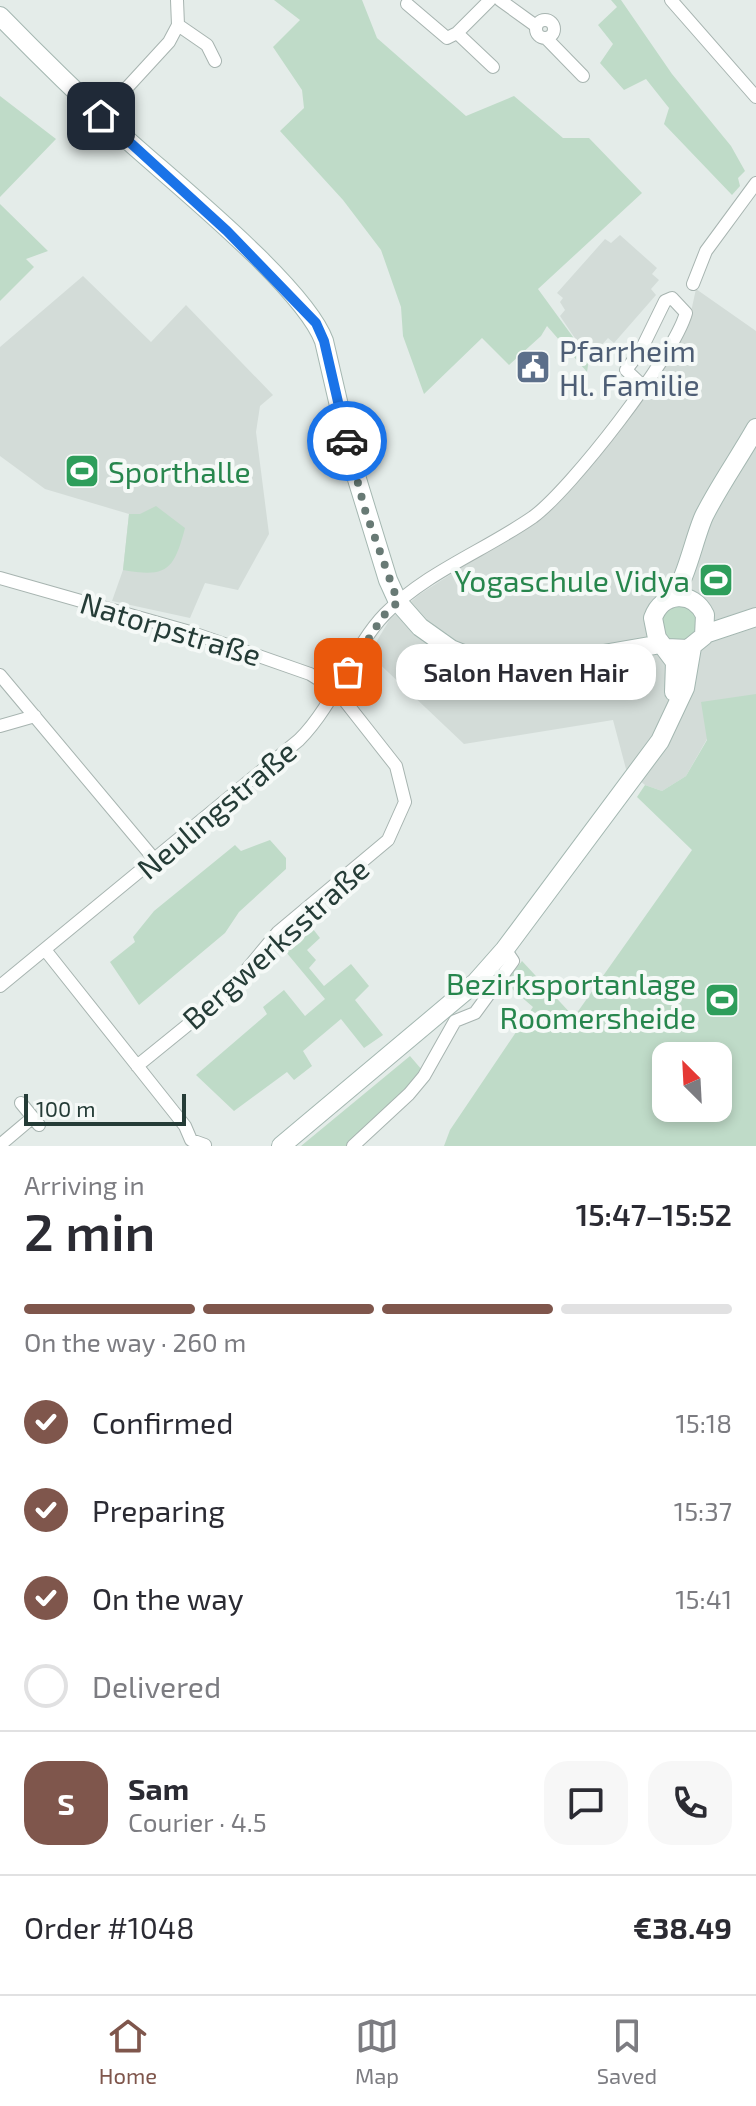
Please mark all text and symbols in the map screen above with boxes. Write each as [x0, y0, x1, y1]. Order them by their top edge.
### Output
pin [67, 82, 135, 150]
icon: home [79, 94, 123, 138]
place label: Pfarrheim Hl. Familie [559, 332, 700, 402]
public building icon: Pfarrheim Hl. Familie [514, 348, 552, 386]
courier [307, 401, 387, 481]
icon: car [325, 419, 369, 463]
sports icon: Sporthalle [63, 452, 101, 490]
place label: Sporthalle [108, 453, 251, 489]
sports icon: Yogaschule Vidya [697, 561, 735, 599]
place label: Yogaschule Vidya [454, 562, 690, 598]
street label: Natorpstraße [76, 583, 266, 673]
pin [314, 638, 382, 706]
callout: Salon Haven Hair [396, 644, 656, 700]
icon: bag [326, 650, 370, 694]
text: Salon Haven Hair [423, 656, 629, 687]
street label: Neulingstraße [129, 732, 303, 886]
street label: Bergwerksstraße [174, 850, 376, 1036]
place label: Bezirksportanlage Roomersheide [446, 965, 696, 1035]
sports icon: Bezirksportanlage Roomersheide [703, 981, 741, 1019]
north arrow [652, 1042, 732, 1122]
map controls [652, 1042, 732, 1122]
scale bar [24, 1090, 186, 1126]
text: 100 m [36, 1095, 95, 1121]
text: Arriving in [24, 1169, 145, 1200]
text: 15:47–15:52 [576, 1196, 732, 1232]
text: 2 min [24, 1199, 155, 1261]
text: On the way · 260 m [24, 1326, 246, 1357]
icon: check [24, 1400, 68, 1444]
text: Confirmed [92, 1404, 233, 1440]
text: 15:18 [675, 1407, 732, 1438]
icon: check [24, 1488, 68, 1532]
text: Preparing [92, 1492, 225, 1528]
text: 15:37 [674, 1495, 732, 1526]
icon: check [24, 1576, 68, 1620]
text: On the way [92, 1580, 244, 1616]
text: 15:41 [675, 1583, 732, 1614]
text: Delivered [92, 1668, 221, 1704]
button: chat [544, 1761, 628, 1845]
button: phone [648, 1761, 732, 1845]
text: Sam [128, 1770, 189, 1806]
text: S [57, 1785, 75, 1821]
text: Courier · 4.5 [128, 1806, 267, 1837]
text: Order #1048 [24, 1909, 194, 1945]
text: €38.49 [633, 1909, 732, 1945]
tab: Home [99, 2014, 157, 2088]
tab: Map [355, 2014, 399, 2088]
tab: Saved [597, 2014, 657, 2088]

